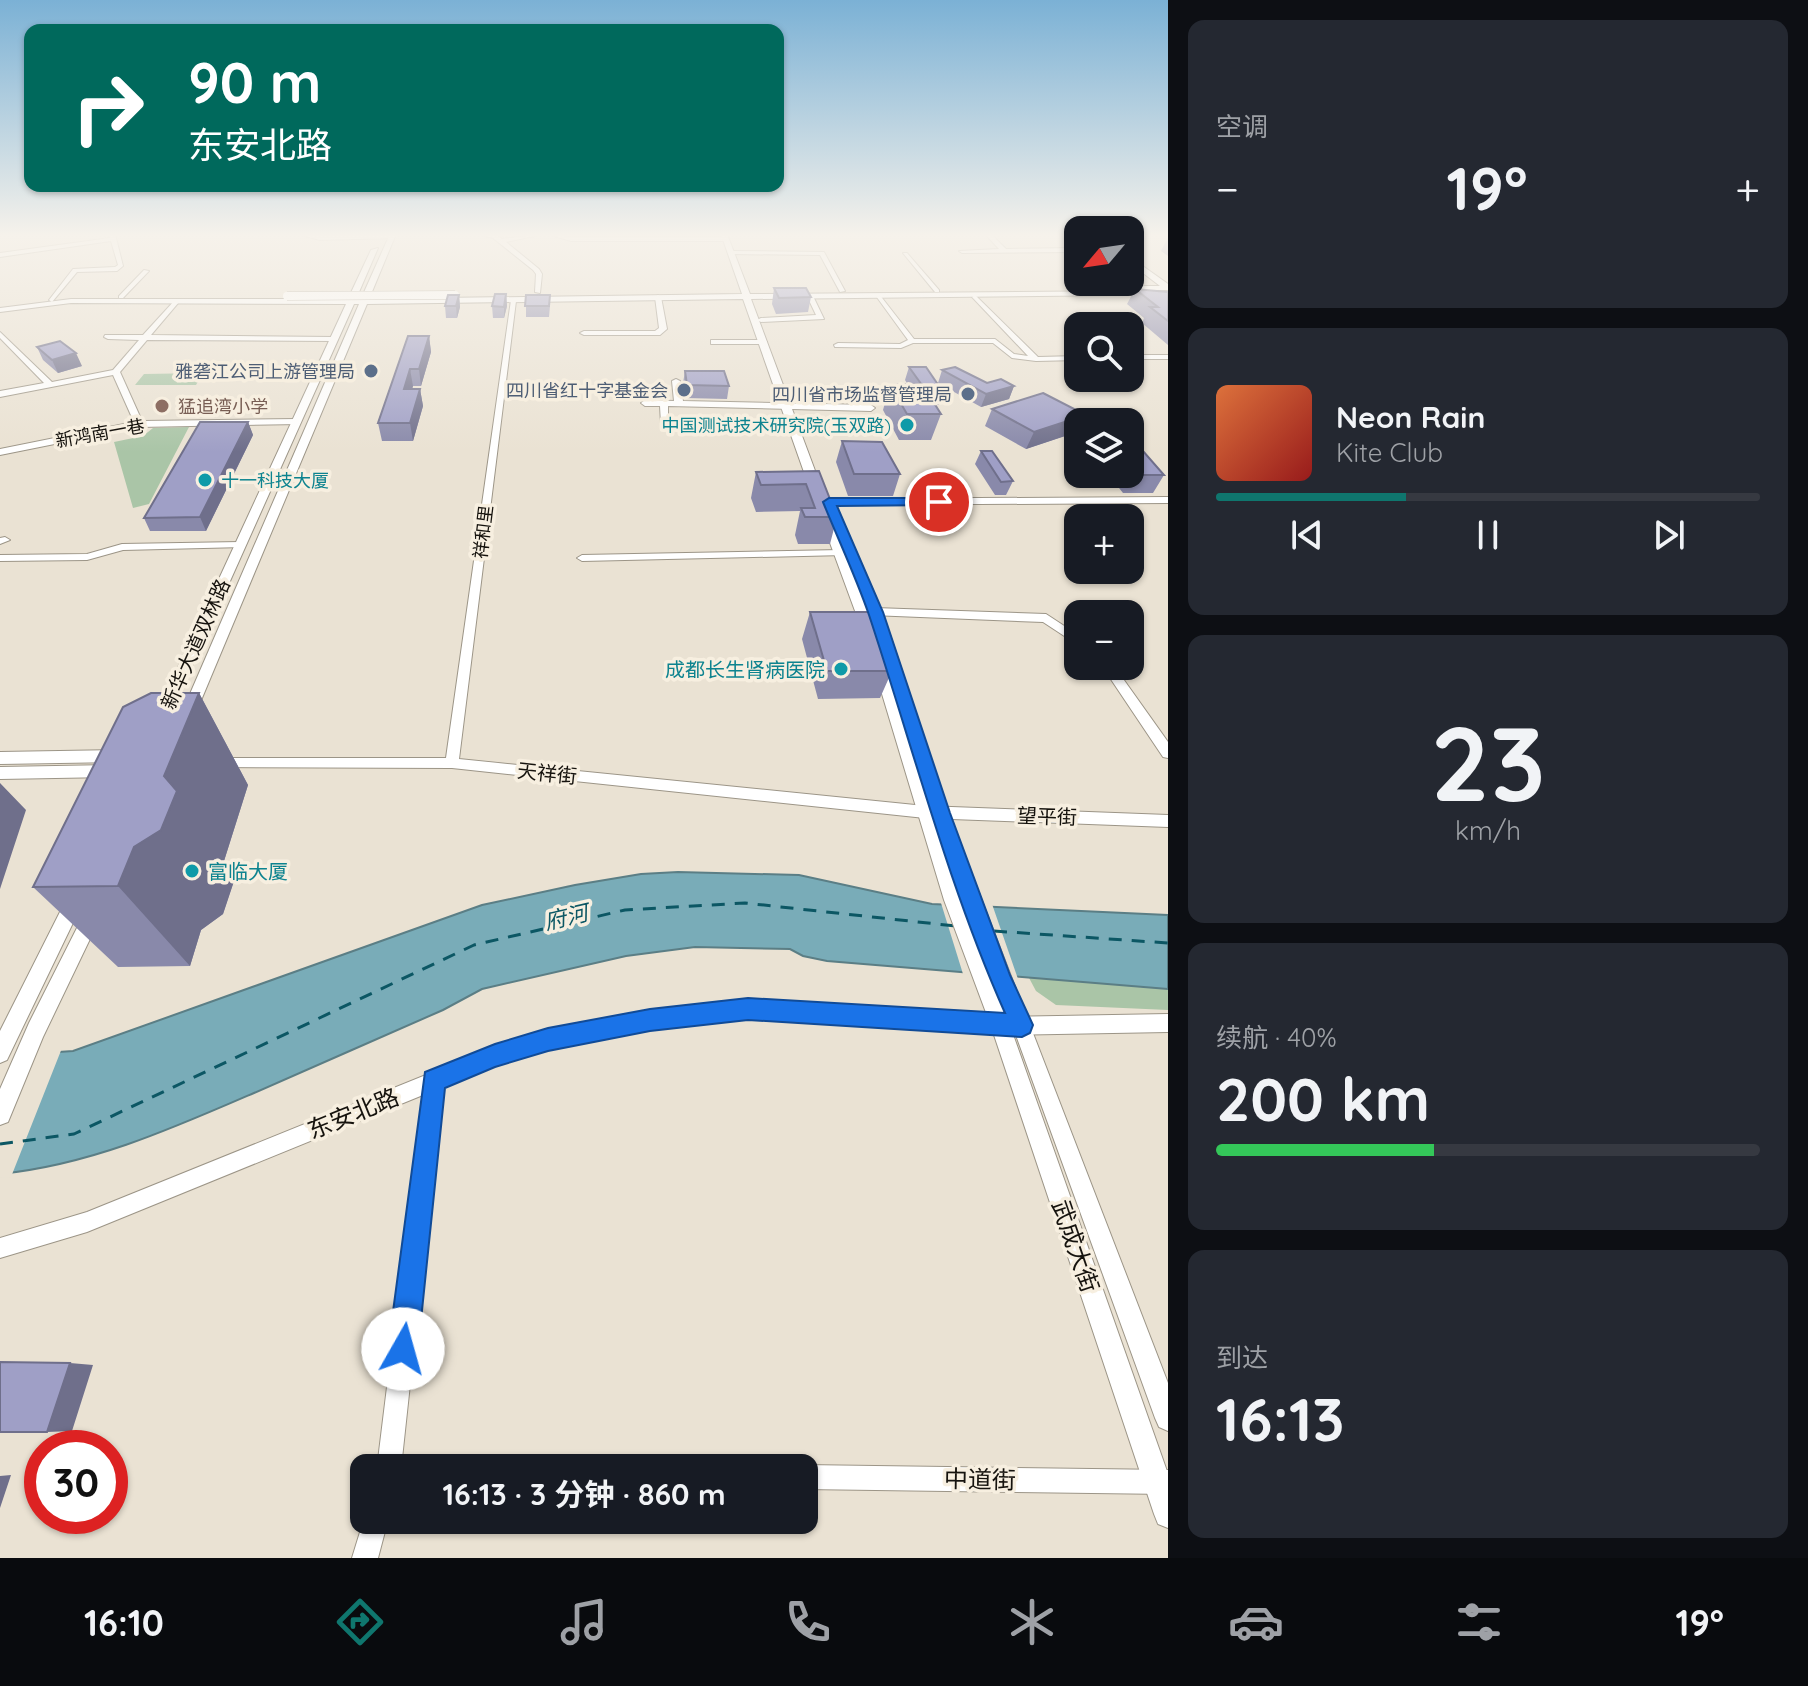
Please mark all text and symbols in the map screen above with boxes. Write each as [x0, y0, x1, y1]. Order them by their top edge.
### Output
text: 90 m [188, 47, 322, 117]
icon: right [56, 56, 160, 160]
text: 空调 [1216, 110, 1268, 143]
text: 东安北路 [188, 122, 332, 167]
text: 19° [1447, 150, 1528, 225]
text: − [1216, 161, 1239, 216]
text: + [1735, 161, 1760, 216]
north arrow [1064, 216, 1144, 296]
map controls [1064, 216, 1144, 680]
button: search [1064, 312, 1144, 392]
place label: 雅砻江公司上游管理局 [175, 360, 355, 383]
marker: 雅砻江公司上游管理局 [362, 362, 380, 380]
place label: 四川省红十字基金会 [506, 379, 668, 402]
marker: 四川省红十字基金会 [675, 381, 693, 399]
place label: 四川省市场监督管理局 [772, 383, 952, 406]
marker: 四川省市场监督管理局 [959, 385, 977, 403]
place label: 猛追湾小学 [178, 395, 268, 418]
marker: 猛追湾小学 [153, 397, 171, 415]
text: Neon Rain [1336, 398, 1485, 436]
button: layers [1064, 408, 1144, 488]
street label: 新鸿南一巷 [54, 414, 146, 452]
place label: 中国测试技术研究院(玉双路) [662, 414, 891, 437]
marker: 中国测试技术研究院(玉双路) [898, 416, 916, 434]
text: Kite Club [1336, 436, 1443, 469]
pin [905, 468, 973, 536]
place label: 十一科技大厦 [221, 469, 329, 492]
marker: 十一科技大厦 [196, 471, 214, 489]
icon: arrive [917, 480, 961, 524]
street label: 祥和里 [468, 504, 498, 560]
button: + [1064, 504, 1144, 584]
icon: previous [1285, 513, 1329, 557]
icon: pause [1466, 513, 1510, 557]
icon: next [1647, 513, 1691, 557]
street label: 新华大道双林路 [155, 575, 235, 713]
button: − [1064, 600, 1144, 680]
place label: 成都长生肾病医院 [665, 657, 825, 682]
marker: 成都长生肾病医院 [832, 660, 850, 678]
text: 23 [1430, 697, 1546, 827]
street label: 天祥街 [516, 757, 578, 789]
street label: 望平街 [1017, 802, 1077, 830]
text: km/h [1455, 814, 1521, 847]
place label: 富临大厦 [208, 859, 288, 884]
marker: 富临大厦 [183, 862, 201, 880]
water label: 府河 [541, 898, 594, 936]
text: 续航 · 40% [1216, 1021, 1337, 1054]
text: 200 km [1216, 1061, 1430, 1136]
street label: 东安北路 [303, 1081, 403, 1145]
street label: 武成大街 [1046, 1196, 1106, 1296]
position arrow [361, 1307, 445, 1391]
text: 到达 [1216, 1341, 1268, 1374]
text: 16:13 [1216, 1381, 1344, 1456]
speed limit sign: 30 [24, 1430, 128, 1534]
street label: 中道街 [944, 1463, 1016, 1495]
text: 16:13 · 3 分钟 · 860 m [442, 1475, 726, 1513]
icon: directions [332, 1594, 388, 1650]
icon: music [556, 1594, 612, 1650]
icon: phone [780, 1594, 836, 1650]
icon: climate [1004, 1594, 1060, 1650]
icon: car [1228, 1594, 1284, 1650]
icon: filters [1451, 1594, 1507, 1650]
text: 16:10 [84, 1600, 164, 1645]
text: 19° [1675, 1600, 1724, 1645]

